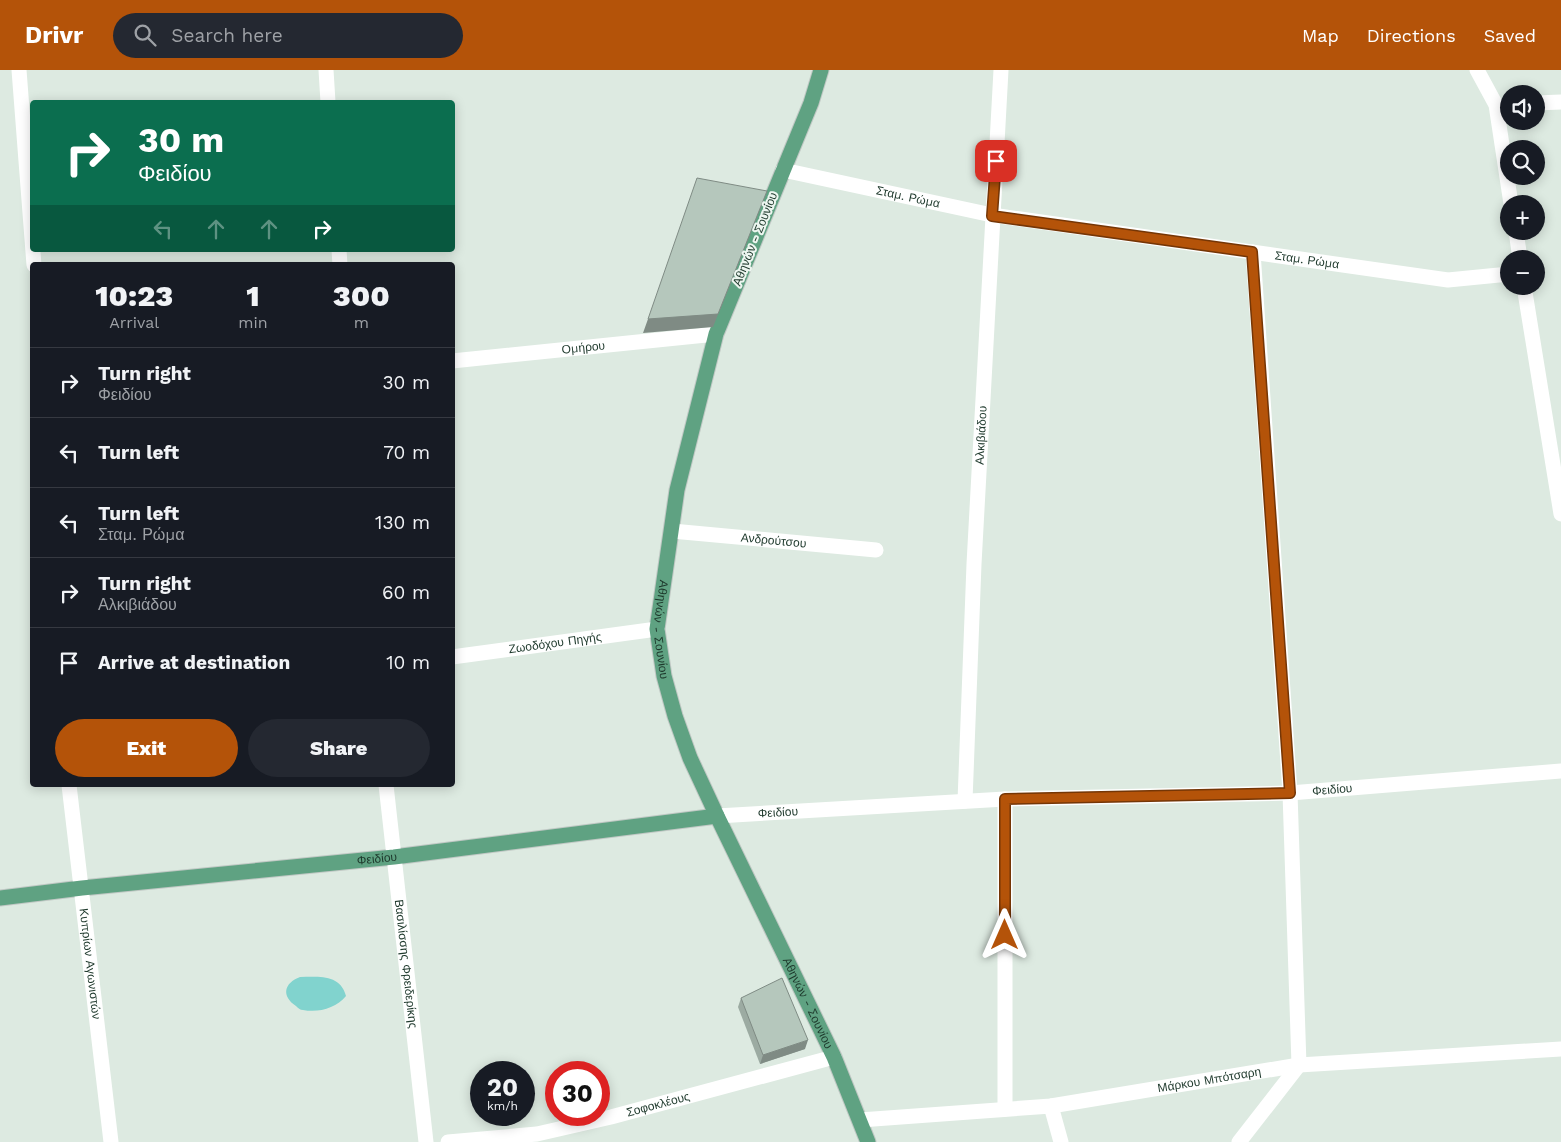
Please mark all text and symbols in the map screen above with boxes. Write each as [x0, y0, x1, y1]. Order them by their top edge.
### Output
search box [113, 13, 463, 58]
text: Drivr [25, 21, 83, 49]
icon: search [131, 21, 159, 49]
text: Search here [171, 24, 283, 47]
text: Map [1302, 25, 1339, 46]
text: Directions [1367, 25, 1456, 46]
text: Saved [1484, 25, 1536, 46]
map controls [1500, 85, 1545, 295]
button: sound [1500, 85, 1545, 130]
text: 30 m [138, 119, 224, 161]
icon: right [55, 120, 120, 185]
pin [975, 140, 1017, 182]
button: search [1500, 140, 1545, 185]
icon: arrive [982, 147, 1010, 175]
text: Φειδίου [138, 161, 212, 186]
street label: Σταμ. Ρώμα [875, 183, 941, 211]
street label: Αθηνών - Σουνίου [730, 190, 780, 288]
button: + [1500, 195, 1545, 240]
icon: left [149, 215, 177, 243]
icon: ahead [202, 215, 230, 243]
icon: ahead [255, 215, 283, 243]
icon: right [308, 215, 336, 243]
street label: Σταμ. Ρώμα [1274, 248, 1340, 271]
button: − [1500, 250, 1545, 295]
text: 10:23 [95, 278, 173, 313]
text: 1 [246, 278, 260, 313]
text: 300 [333, 278, 390, 313]
text: Arrival [109, 313, 159, 332]
text: min [238, 313, 268, 332]
text: m [354, 313, 369, 332]
street label: Ομήρου [561, 338, 606, 357]
text: Turn right [98, 362, 191, 385]
icon: right [55, 369, 83, 397]
text: 30 m [383, 371, 430, 394]
text: Φειδίου [98, 385, 152, 404]
street label: Αλκιβιάδου [972, 405, 990, 465]
icon: left [55, 439, 83, 467]
text: Turn left [98, 441, 179, 464]
text: 70 m [383, 441, 430, 464]
text: Turn left [98, 502, 179, 525]
icon: left [55, 509, 83, 537]
text: 130 m [375, 511, 430, 534]
text: Σταμ. Ρώμα [98, 525, 185, 544]
street label: Ανδρούτσου [740, 530, 807, 550]
text: Turn right [98, 572, 191, 595]
icon: right [55, 579, 83, 607]
street label: Αθηνών - Σουνίου [650, 579, 671, 680]
text: 60 m [382, 581, 430, 604]
text: Αλκιβιάδου [98, 595, 177, 614]
street label: Ζωοδόχου Πηγής [508, 630, 603, 656]
icon: arrive [55, 649, 83, 677]
text: Arrive at destination [98, 651, 290, 674]
text: 10 m [386, 651, 430, 674]
button: Exit [55, 719, 238, 777]
button: Share [248, 719, 430, 777]
street label: Φειδίου [1312, 781, 1353, 798]
street label: Φειδίου [757, 804, 798, 821]
street label: Φειδίου [356, 850, 398, 868]
street label: Βασιλίσσης Φρειδερίκης [392, 899, 420, 1029]
street label: Κυπρίων Αγωνιστών [77, 908, 104, 1020]
position arrow [978, 908, 1030, 960]
street label: Αθηνών - Σουνίου [780, 955, 836, 1051]
speed limit sign: 30 [545, 1061, 610, 1126]
street label: Μάρκου Μπότσαρη [1157, 1064, 1262, 1095]
text: 20 [487, 1073, 518, 1102]
street label: Σοφοκλέους [625, 1089, 691, 1120]
text: km/h [487, 1099, 518, 1113]

